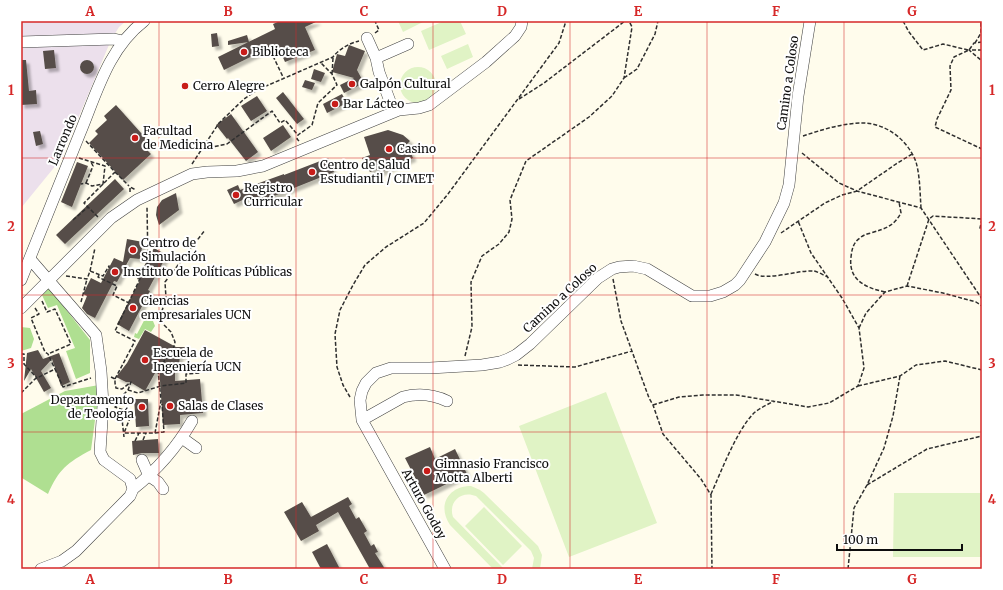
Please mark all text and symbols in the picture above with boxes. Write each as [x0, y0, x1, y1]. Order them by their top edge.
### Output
text: A [84, 3, 95, 20]
text: B [223, 3, 233, 20]
text: C [360, 3, 369, 20]
text: D [497, 3, 507, 20]
text: E [634, 3, 643, 20]
text: F [772, 3, 780, 20]
text: G [907, 3, 917, 20]
street label: Camino a Coloso [773, 35, 802, 131]
place label: Biblioteca [252, 44, 309, 59]
marker: Biblioteca [239, 47, 249, 57]
place label: Galpón Cultural [360, 76, 451, 91]
place label: Cerro Alegre [193, 78, 265, 93]
marker: Galpón Cultural [347, 79, 357, 89]
marker: Cerro Alegre [180, 81, 190, 91]
text: 1 [8, 82, 14, 99]
text: 1 [989, 82, 995, 99]
place label: Bar Lácteo [343, 96, 404, 111]
marker: Bar Lácteo [330, 99, 340, 109]
street label: Larrondo [45, 112, 80, 168]
place label: Facultad de Medicina [143, 123, 214, 152]
marker: Facultad de Medicina [130, 133, 140, 143]
place label: Casino [397, 141, 436, 156]
marker: Casino [384, 144, 394, 154]
place label: Centro de Salud Estudiantil / CIMET [320, 157, 435, 186]
marker: Centro de Salud Estudiantil / CIMET [307, 167, 317, 177]
place label: Registro Curricular [244, 180, 304, 209]
marker: Registro Curricular [231, 190, 241, 200]
text: 2 [7, 218, 15, 235]
text: 2 [988, 218, 996, 235]
place label: Centro de Simulación [141, 235, 206, 264]
marker: Centro de Simulación [128, 245, 138, 255]
street label: Camino a Coloso [520, 260, 600, 336]
place label: Instituto de Políticas Públicas [123, 264, 292, 279]
marker: Instituto de Políticas Públicas [110, 267, 120, 277]
place label: Ciencias empresariales UCN [141, 293, 252, 322]
marker: Ciencias empresariales UCN [128, 303, 138, 313]
place label: Escuela de Ingeniería UCN [153, 345, 242, 374]
text: 3 [7, 355, 15, 372]
marker: Escuela de Ingeniería UCN [140, 355, 150, 365]
text: 3 [988, 355, 996, 372]
place label: Departamento de Teología [51, 392, 135, 421]
place label: Salas de Clases [178, 398, 264, 413]
marker: Salas de Clases [165, 401, 175, 411]
marker: Departamento de Teología [137, 402, 147, 412]
place label: Gimnasio Francisco Motta Alberti [435, 456, 549, 485]
street label: Arturo Godoy [398, 465, 450, 542]
marker: Gimnasio Francisco Motta Alberti [422, 466, 432, 476]
text: 4 [7, 491, 16, 508]
text: 4 [988, 491, 997, 508]
scale bar [837, 526, 962, 552]
text: 100 m [843, 532, 878, 547]
text: A [84, 571, 95, 588]
text: B [223, 571, 233, 588]
text: C [360, 571, 369, 588]
text: D [497, 571, 507, 588]
text: E [634, 571, 643, 588]
text: F [772, 571, 780, 588]
text: G [907, 571, 917, 588]

